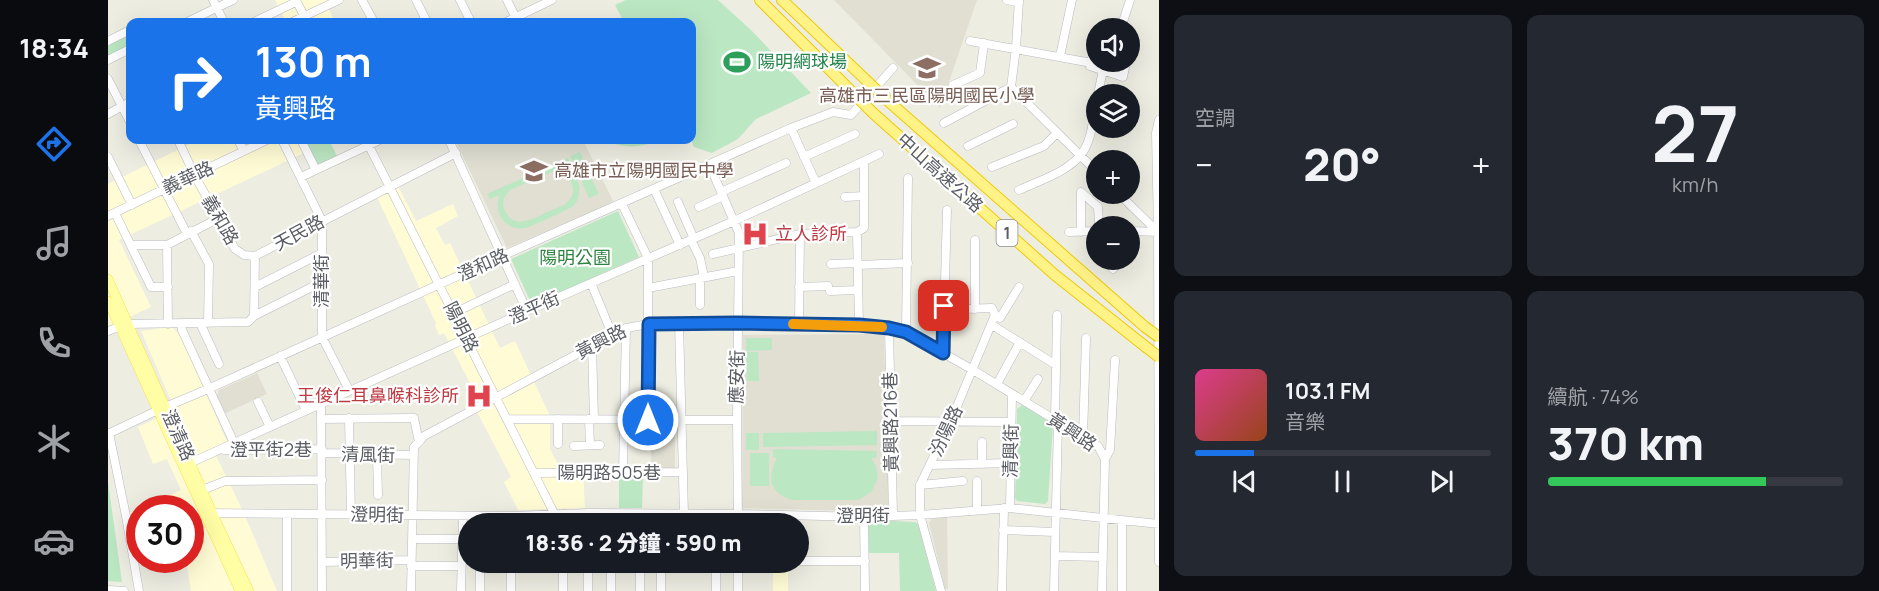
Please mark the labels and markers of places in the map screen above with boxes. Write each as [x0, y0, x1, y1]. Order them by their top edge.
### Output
sports icon: 陽明網球場 [722, 47, 752, 77]
place label: 陽明網球場 [757, 49, 847, 73]
school or university icon: 高雄市三民區陽明國民小學 [912, 53, 942, 83]
place label: 高雄市三民區陽明國民小學 [819, 83, 1035, 107]
school or university icon: 高雄市立陽明國民中學 [519, 156, 549, 186]
place label: 高雄市立陽明國民中學 [554, 158, 734, 182]
hospital icon: 立人診所 [740, 219, 770, 249]
place label: 立人診所 [775, 221, 847, 245]
pin [918, 280, 969, 331]
hospital icon: 王俊仁耳鼻喉科診所 [464, 381, 494, 411]
place label: 王俊仁耳鼻喉科診所 [297, 383, 459, 407]

